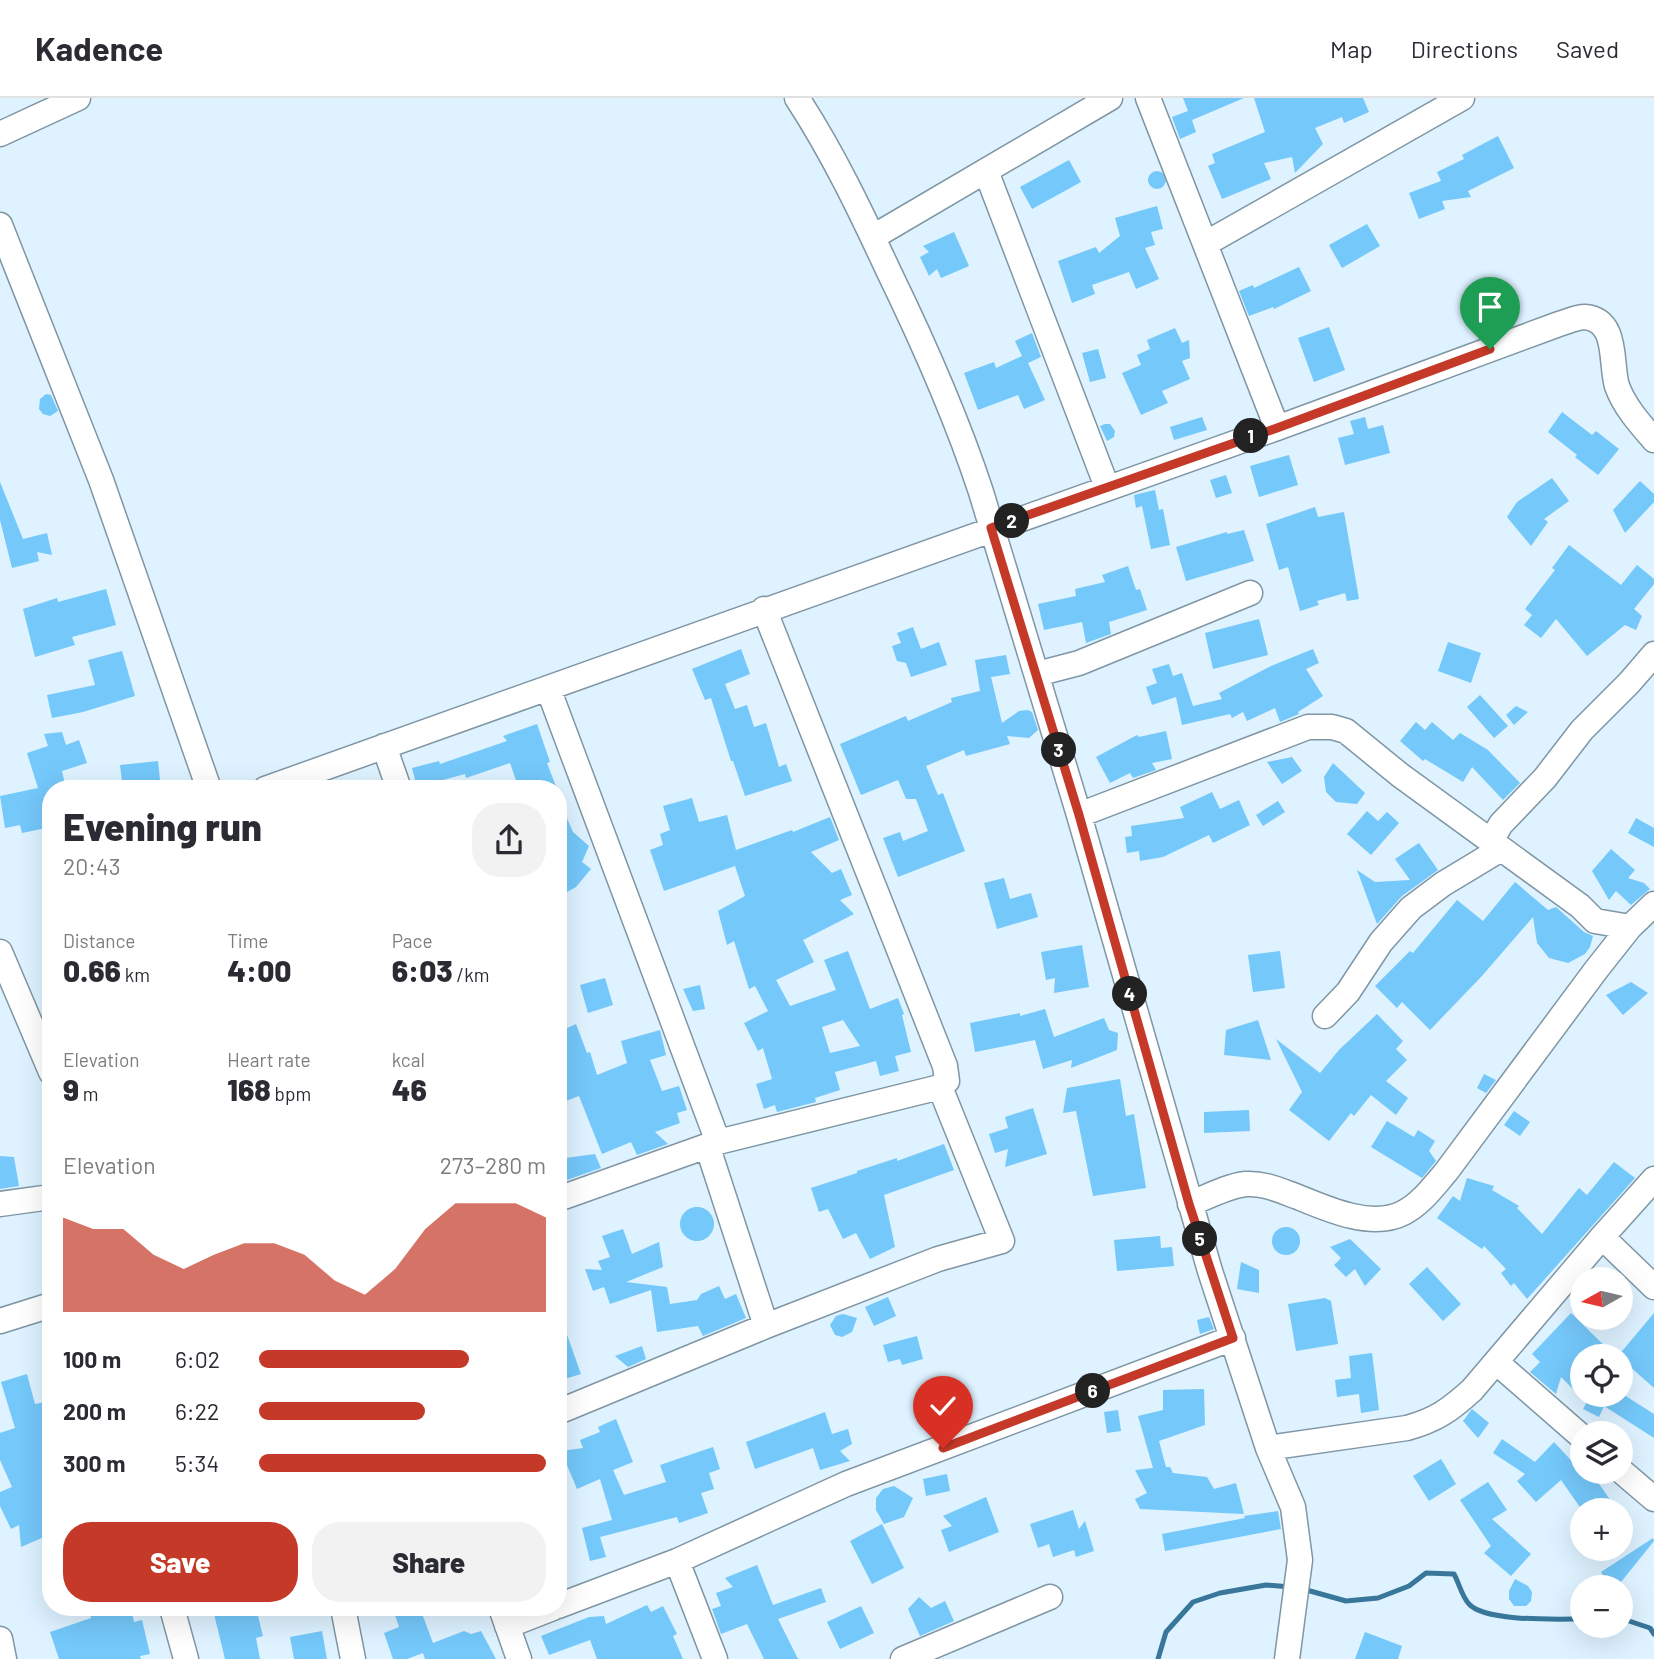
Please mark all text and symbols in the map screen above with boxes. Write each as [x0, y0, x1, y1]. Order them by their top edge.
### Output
text: Kadence [35, 28, 163, 68]
text: Map [1330, 34, 1373, 63]
text: Directions [1411, 34, 1518, 63]
text: Saved [1556, 34, 1619, 63]
pin [1460, 277, 1520, 349]
icon: arrive [1471, 288, 1509, 326]
pin: 1 [1234, 418, 1268, 454]
text: 1 [1247, 424, 1254, 447]
pin: 2 [995, 504, 1030, 538]
text: 2 [1006, 509, 1017, 532]
pin: 3 [1042, 732, 1076, 768]
text: 3 [1053, 738, 1064, 761]
text: Evening run [63, 803, 262, 849]
button: share [472, 803, 546, 877]
text: 20:43 [63, 852, 121, 880]
text: Distance [63, 929, 135, 952]
text: Time [227, 929, 268, 952]
text: Pace [392, 929, 433, 952]
text: 0.66 [63, 952, 121, 988]
text: 4:00 [227, 952, 292, 988]
text: 6:03 [392, 952, 453, 988]
text: km [121, 963, 150, 986]
text: /km [453, 963, 489, 986]
pin: 4 [1112, 976, 1148, 1012]
text: 4 [1124, 982, 1135, 1005]
text: Elevation [63, 1048, 140, 1071]
text: Heart rate [227, 1048, 311, 1071]
text: kcal [392, 1048, 425, 1071]
text: 9 [63, 1071, 79, 1107]
text: 168 [227, 1071, 271, 1107]
text: 46 [392, 1071, 427, 1107]
text: m [79, 1082, 99, 1105]
text: bpm [271, 1082, 311, 1105]
text: Elevation [63, 1151, 156, 1179]
text: 273–280 m [440, 1151, 546, 1179]
pin: 5 [1182, 1222, 1218, 1256]
text: 5 [1194, 1227, 1205, 1250]
north arrow [1570, 1267, 1633, 1330]
map controls [1570, 1267, 1633, 1638]
button: locate [1570, 1344, 1633, 1407]
text: 100 m [63, 1345, 121, 1373]
text: 6:02 [175, 1345, 220, 1373]
pin: 6 [1076, 1374, 1110, 1408]
pin [913, 1376, 973, 1448]
text: 6 [1087, 1379, 1098, 1402]
icon: check [924, 1387, 962, 1425]
text: 200 m [63, 1397, 126, 1425]
text: 6:22 [175, 1397, 219, 1425]
button: layers [1570, 1421, 1633, 1484]
text: 300 m [63, 1449, 125, 1477]
text: 5:34 [175, 1449, 219, 1477]
button: + [1570, 1498, 1633, 1561]
button: Save [63, 1522, 298, 1602]
button: Share [312, 1522, 546, 1602]
button: − [1570, 1575, 1633, 1638]

